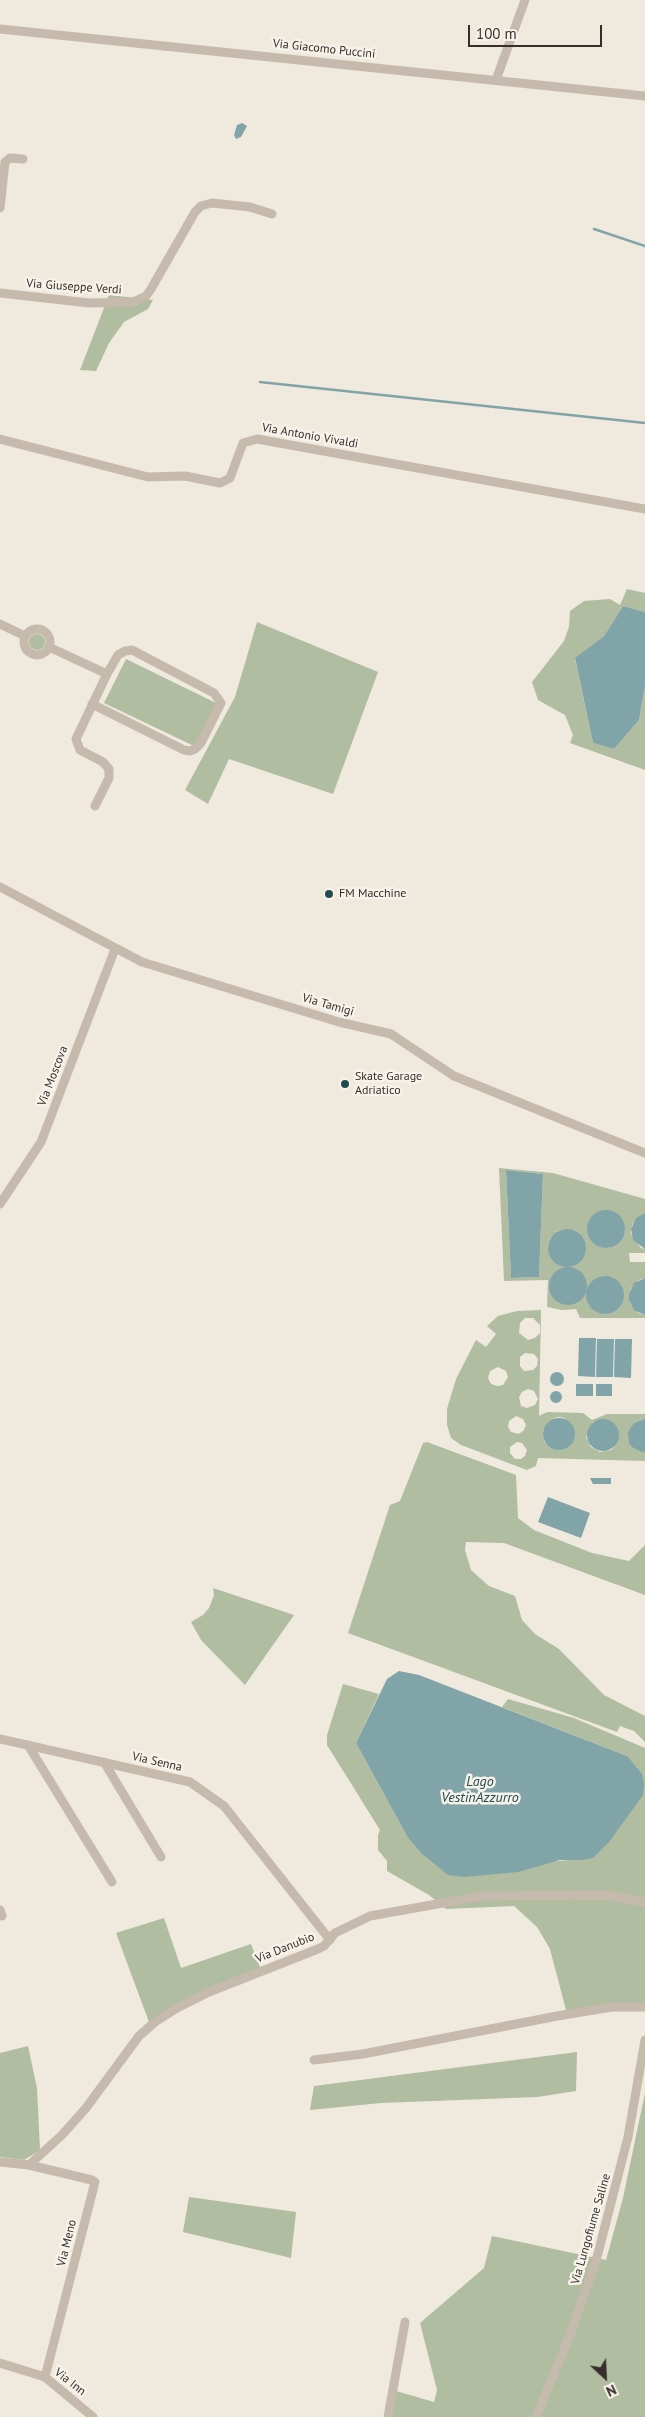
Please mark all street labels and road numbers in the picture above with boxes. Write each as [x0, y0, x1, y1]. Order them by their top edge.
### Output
street label: Via Giacomo Puccini [272, 36, 376, 62]
street label: Via Giuseppe Verdi [26, 276, 122, 298]
street label: Via Antonio Vivaldi [261, 420, 359, 452]
street label: Via Tamigi [300, 991, 356, 1019]
street label: Via Moscova [35, 1044, 71, 1108]
street label: Via Senna [131, 1749, 183, 1775]
street label: Via Danubio [253, 1930, 317, 1966]
street label: Via Lungofiume Saline [568, 2172, 614, 2286]
street label: Via Meno [54, 2218, 80, 2268]
street label: Via Inn [51, 2365, 89, 2399]

